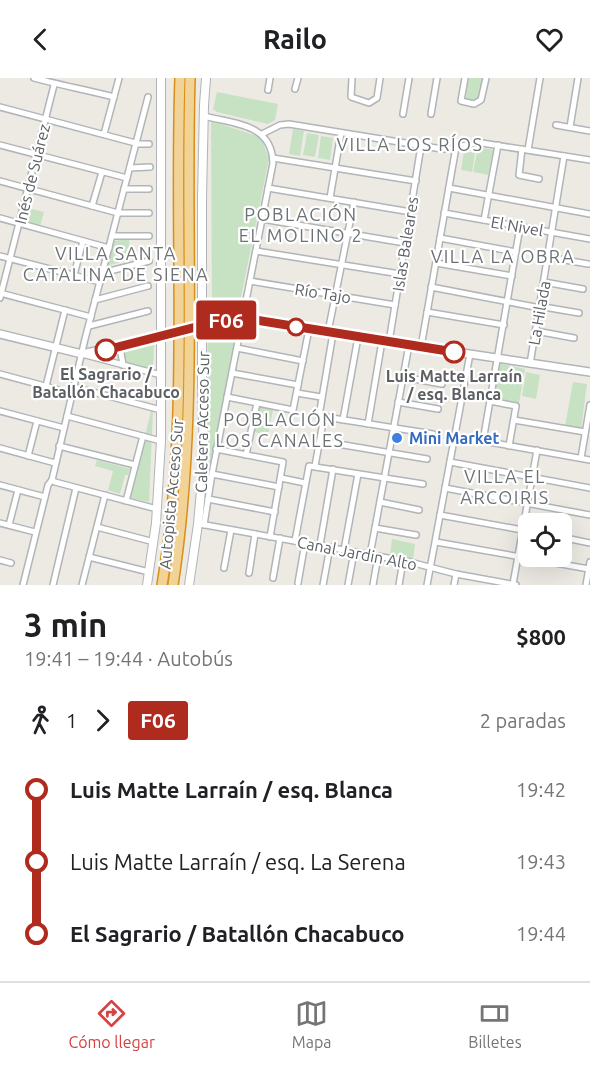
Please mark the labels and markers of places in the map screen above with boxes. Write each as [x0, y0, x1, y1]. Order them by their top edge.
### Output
unlabelled marker [287, 318, 305, 336]
marker: El Sagrario / Batallón Chacabuco [95, 339, 117, 361]
marker: Luis Matte Larraín / esq. Blanca [443, 341, 465, 363]
place label: El Sagrario / Batallón Chacabuco [32, 365, 180, 401]
place label: Luis Matte Larraín / esq. Blanca [386, 367, 522, 403]
place label: Mini Market [409, 429, 499, 447]
marker: Mini Market [390, 431, 404, 445]

